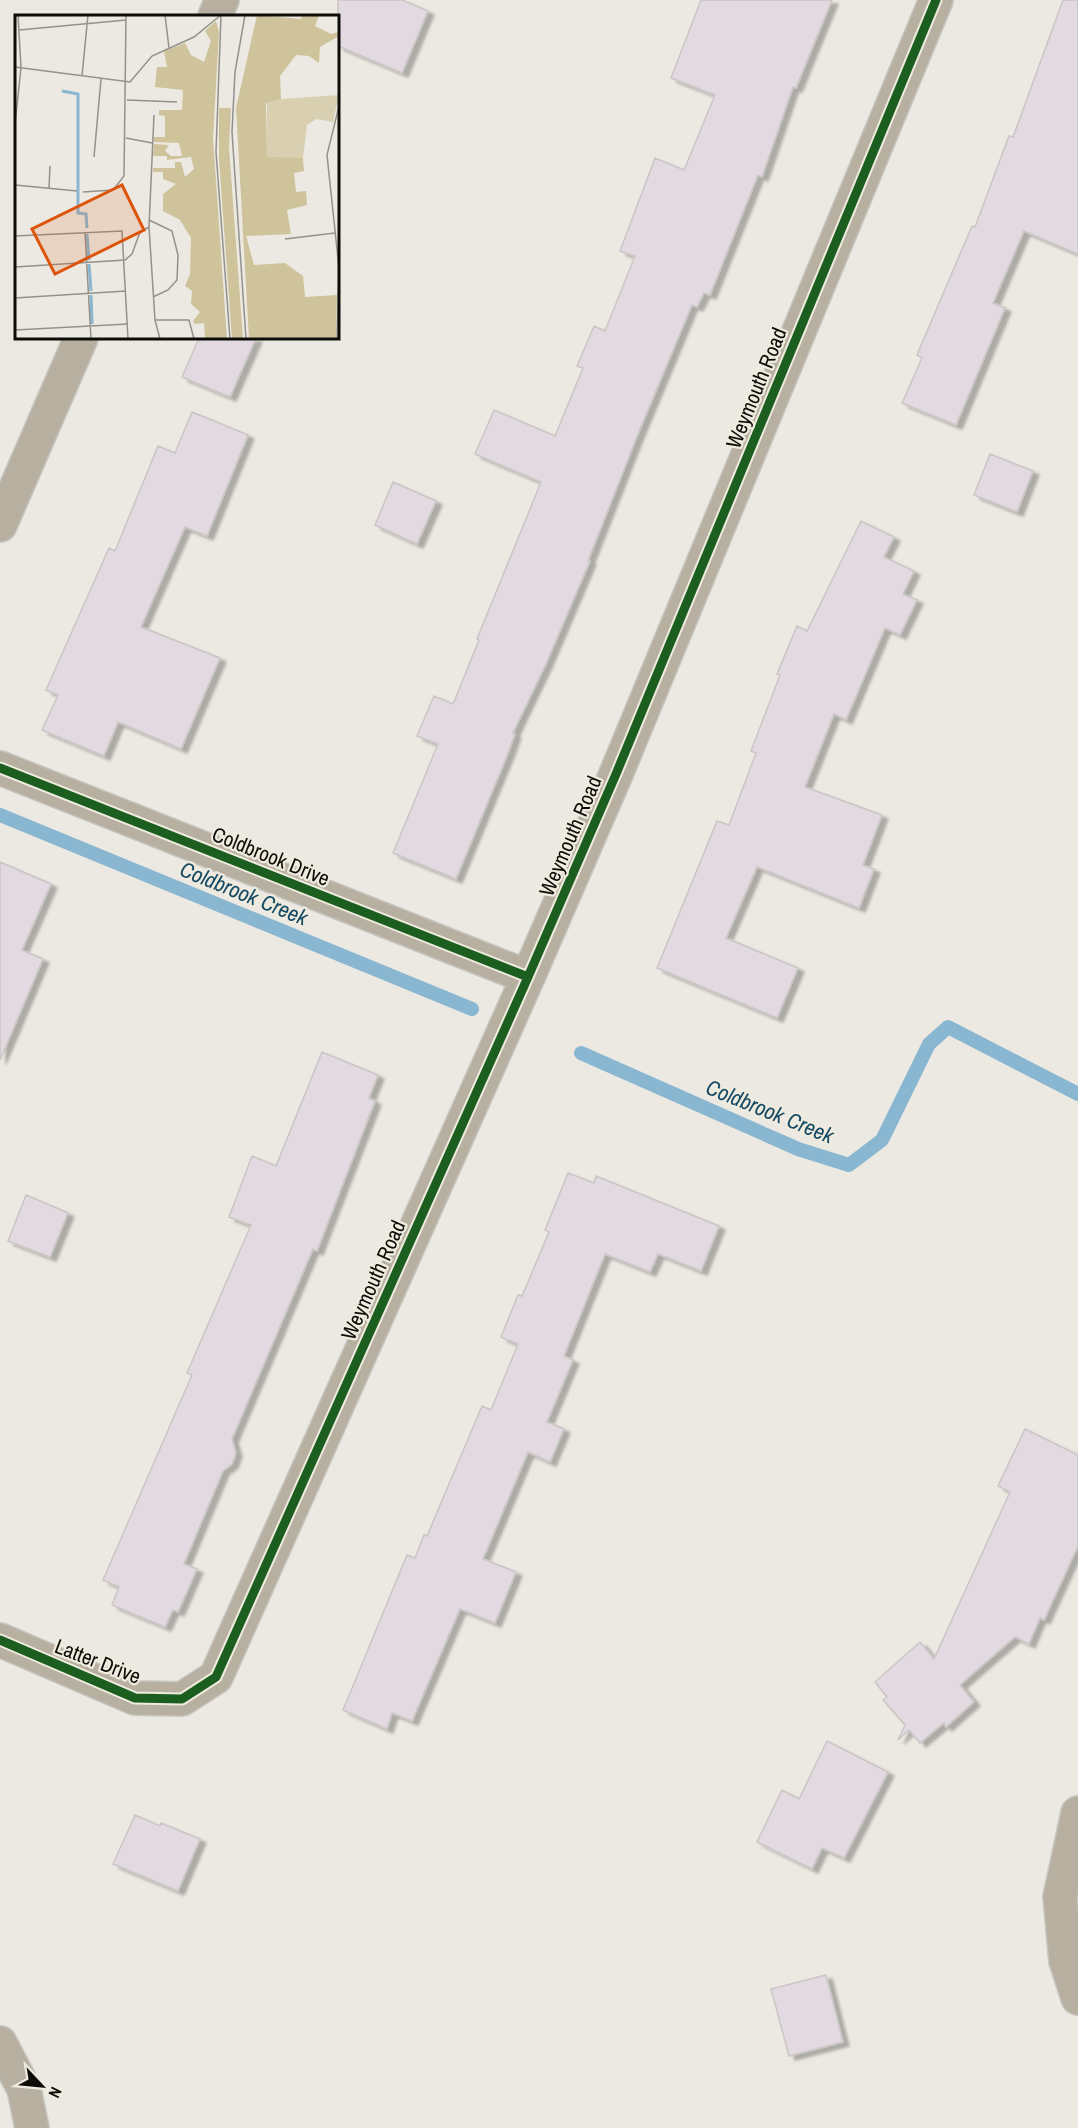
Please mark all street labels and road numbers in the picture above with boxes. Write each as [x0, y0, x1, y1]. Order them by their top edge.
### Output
street label: Weymouth Road [719, 323, 793, 453]
street label: Weymouth Road [532, 771, 608, 901]
street label: Coldbrook Drive [208, 819, 334, 893]
street label: Weymouth Road [334, 1216, 412, 1344]
street label: Latter Drive [51, 1631, 145, 1691]

